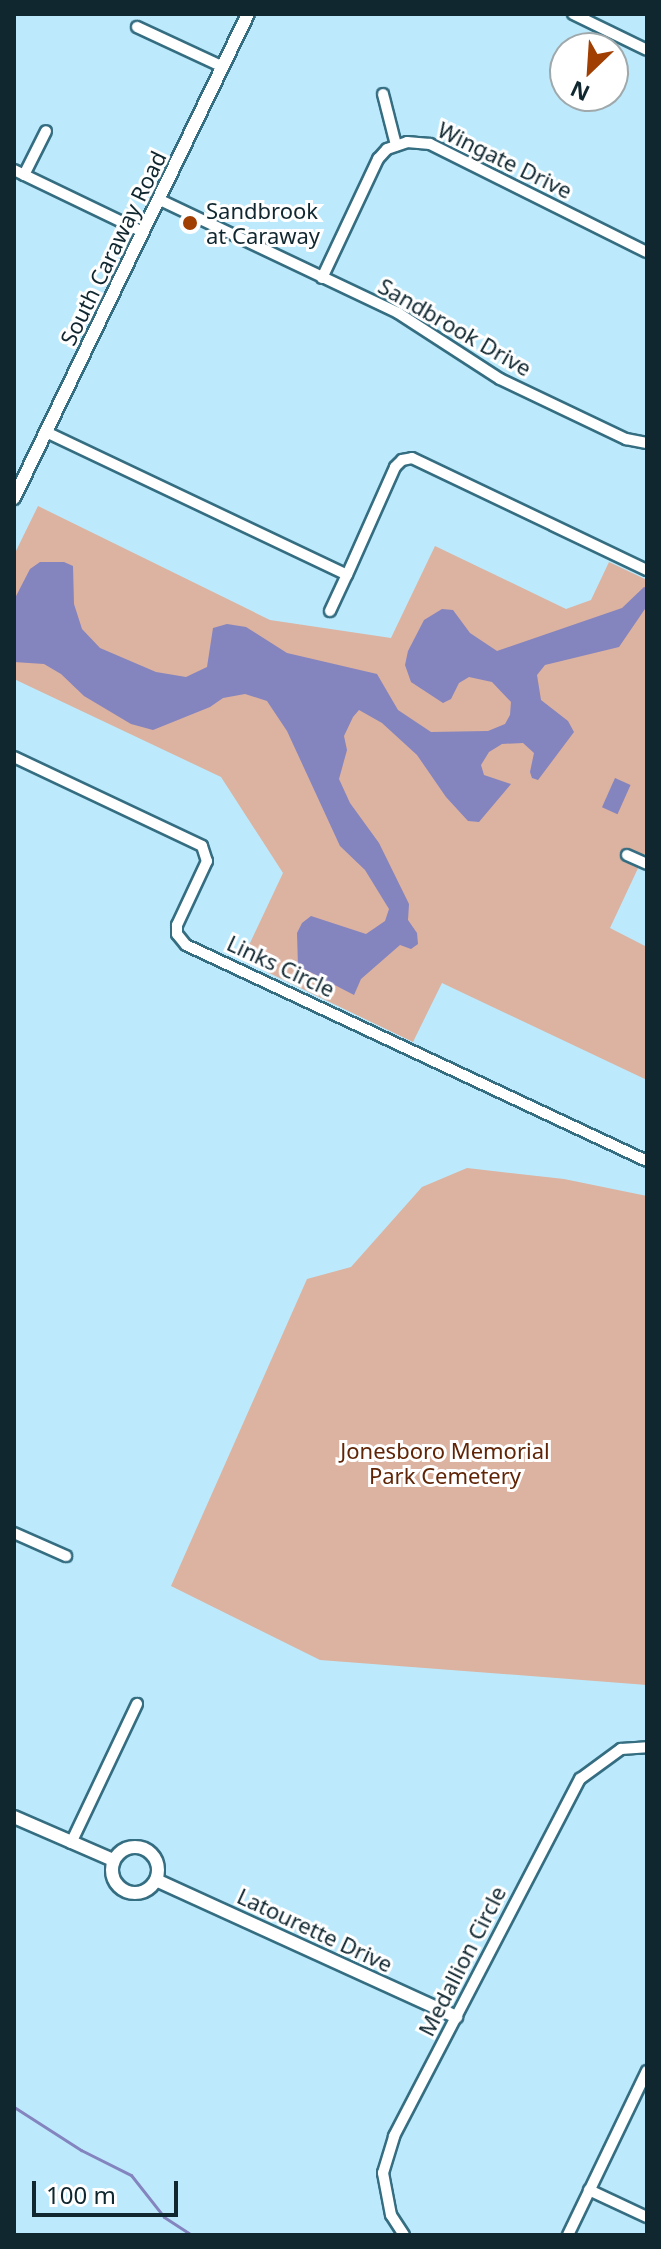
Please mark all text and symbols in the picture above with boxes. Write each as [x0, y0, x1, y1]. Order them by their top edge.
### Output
north arrow [549, 32, 629, 112]
text: N [565, 75, 594, 109]
street label: Wingate Drive [434, 116, 576, 204]
street label: South Caraway Road [54, 147, 172, 349]
place label: Sandbrook at Caraway [206, 197, 320, 248]
marker: Sandbrook at Caraway [181, 214, 199, 232]
street label: Sandbrook Drive [374, 273, 536, 381]
street label: Links Circle [223, 930, 339, 1002]
park label: Jonesboro Memorial Park Cemetery [340, 1437, 550, 1488]
street label: Latourette Drive [233, 1882, 397, 1978]
street label: Medallion Circle [413, 1882, 511, 2040]
scale bar [36, 2165, 182, 2215]
text: 100 m [46, 2178, 116, 2211]

